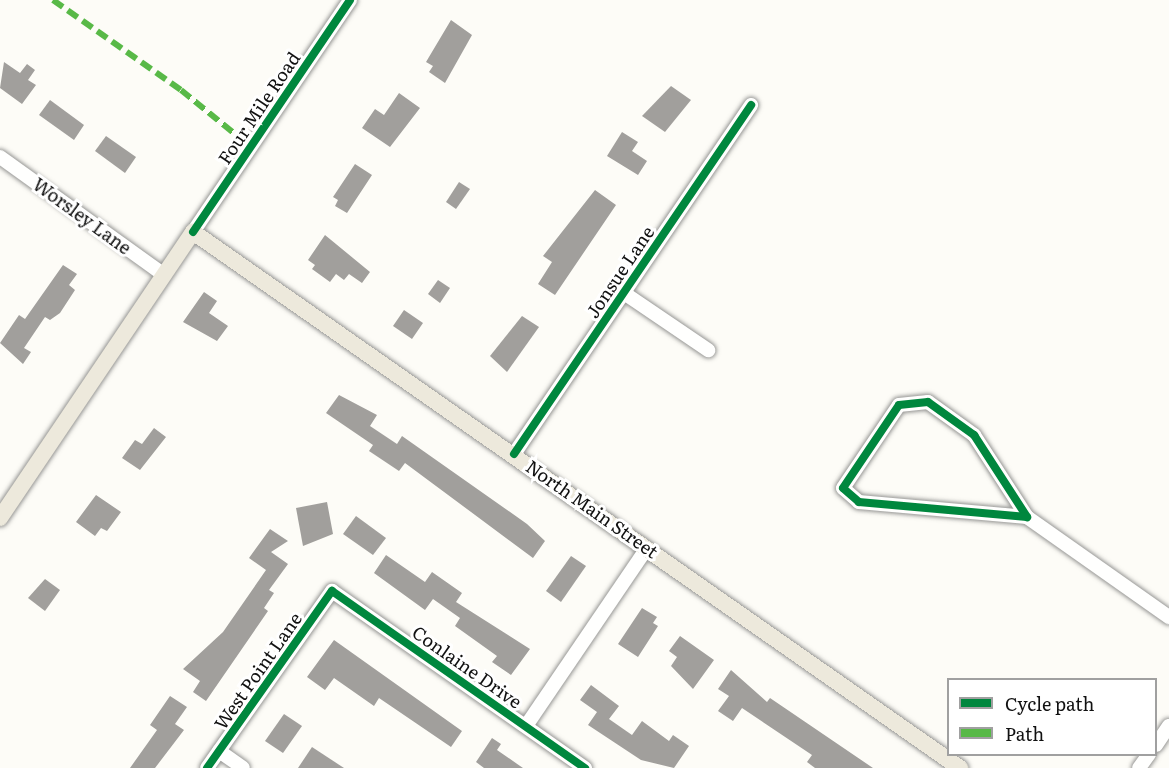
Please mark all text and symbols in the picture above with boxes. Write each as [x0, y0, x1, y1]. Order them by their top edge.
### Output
street label: Four Mile Road [214, 48, 304, 168]
street label: Worsley Lane [29, 173, 135, 259]
street label: Jonsue Lane [581, 222, 659, 322]
street label: North Main Street [522, 455, 662, 563]
street label: West Point Lane [210, 608, 306, 734]
street label: Conlaine Drive [408, 621, 526, 713]
legend [947, 678, 1157, 756]
text: Cycle path [1005, 690, 1094, 717]
text: Path [1005, 720, 1044, 747]

